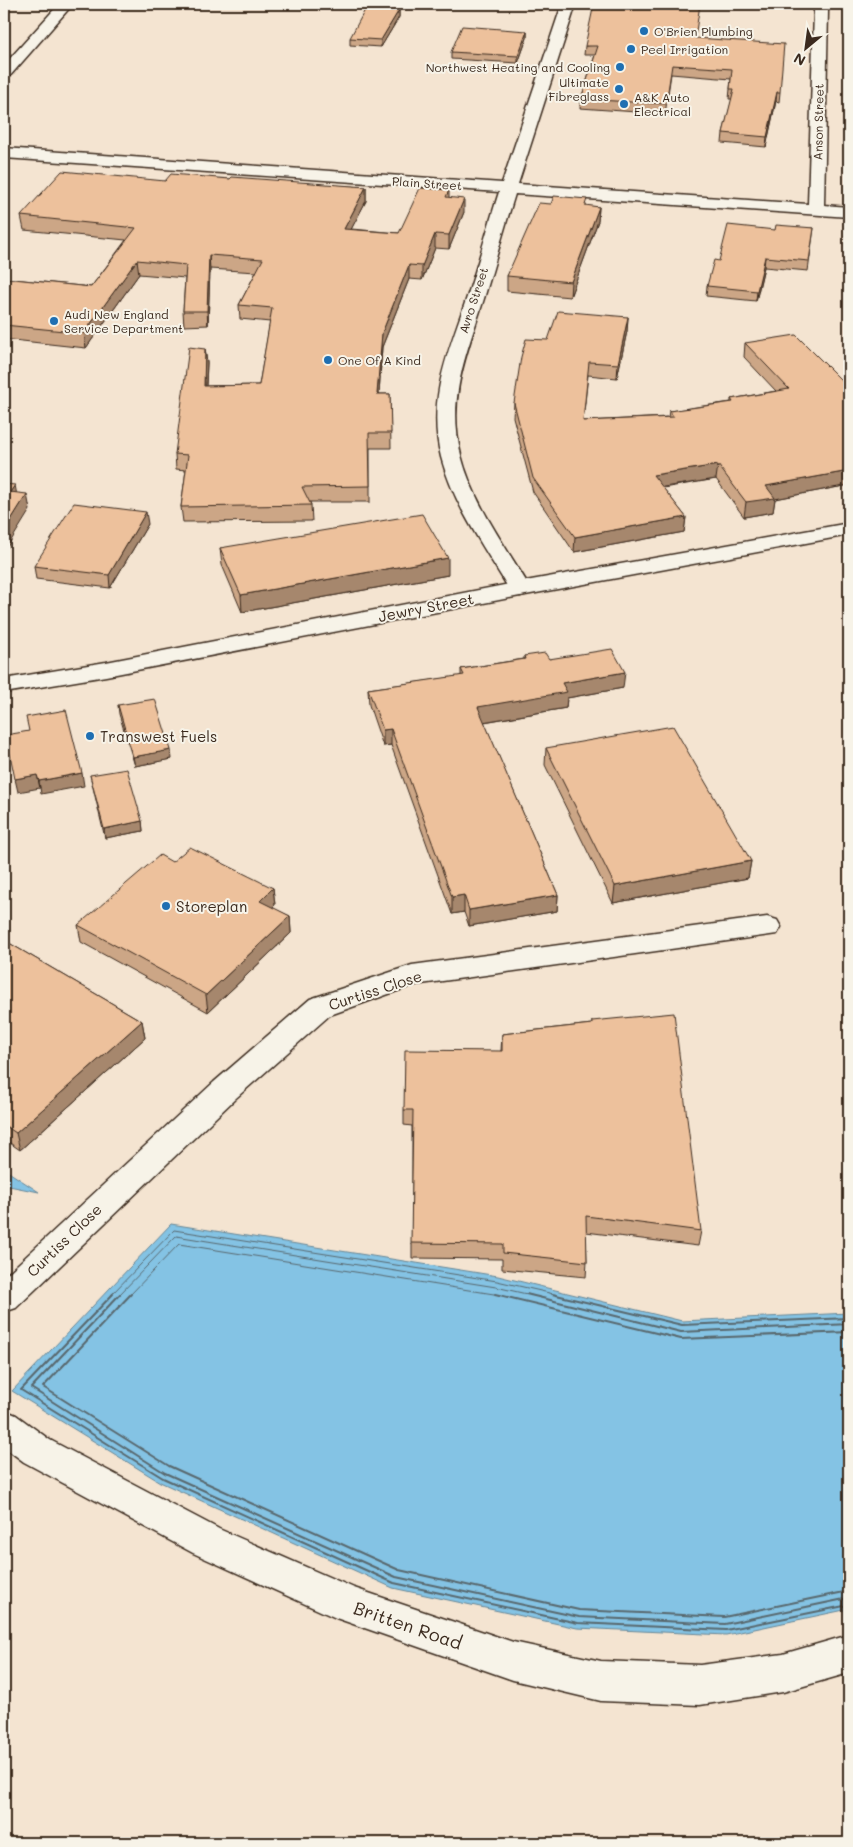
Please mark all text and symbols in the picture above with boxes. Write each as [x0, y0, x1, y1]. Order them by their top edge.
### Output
north arrow [780, 22, 830, 72]
place label: O'Brien Plumbing [654, 23, 753, 39]
marker: O'Brien Plumbing [638, 25, 650, 37]
place label: Peel Irrigation [641, 41, 728, 57]
marker: Peel Irrigation [625, 43, 637, 55]
text: N [790, 49, 809, 71]
place label: Northwest Heating and Cooling [426, 59, 610, 75]
marker: Northwest Heating and Cooling [614, 61, 626, 73]
place label: Ultimate Fibreglass [548, 74, 609, 104]
marker: Ultimate Fibreglass [613, 83, 625, 95]
street label: Anson Street [809, 84, 827, 160]
place label: A&K Auto Electrical [634, 89, 691, 119]
marker: A&K Auto Electrical [618, 98, 630, 110]
street label: Plain Street [391, 173, 463, 193]
street label: Avro Street [455, 265, 491, 335]
place label: Audi New England Service Department [64, 306, 183, 336]
marker: Audi New England Service Department [48, 315, 60, 327]
place label: One Of A Kind [338, 352, 421, 368]
marker: One Of A Kind [322, 354, 334, 366]
street label: Jewry Street [376, 588, 476, 626]
place label: Transwest Fuels [100, 726, 217, 746]
marker: Transwest Fuels [84, 730, 96, 742]
place label: Storeplan [176, 896, 247, 916]
marker: Storeplan [160, 900, 172, 912]
street label: Curtiss Close [326, 966, 424, 1014]
street label: Curtiss Close [22, 1199, 106, 1281]
street label: Britten Road [351, 1595, 465, 1655]

